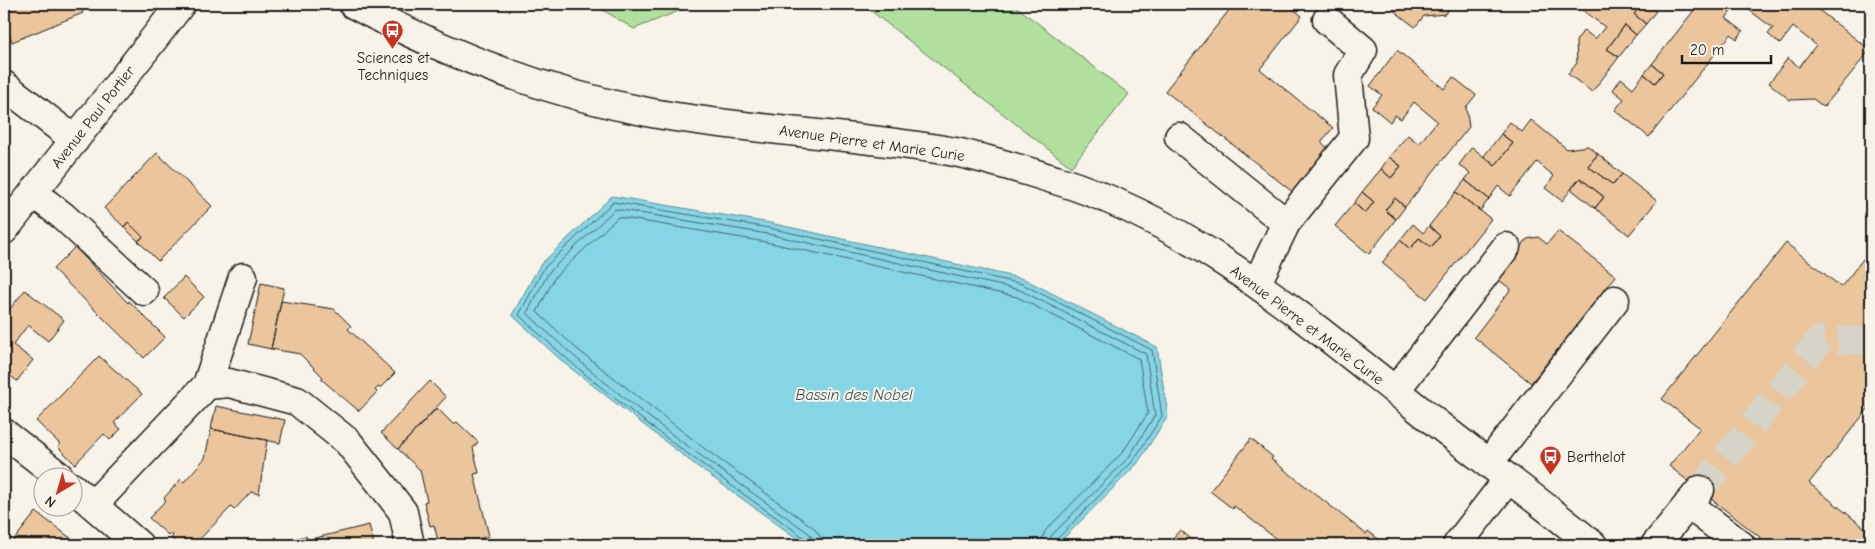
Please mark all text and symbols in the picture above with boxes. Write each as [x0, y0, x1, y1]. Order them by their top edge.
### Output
bus stop icon: Sciences et Techniques [381, 18, 405, 49]
scale bar [1682, 32, 1771, 64]
text: 20 m [1690, 41, 1724, 59]
place label: Sciences et Techniques [357, 49, 430, 84]
street label: Avenue Paul Portier [47, 62, 139, 172]
street label: Avenue Pierre et Marie Curie [778, 121, 966, 165]
street label: Avenue Pierre et Marie Curie [1227, 262, 1387, 389]
water label: Bassin des Nobel [796, 386, 913, 404]
bus stop icon: Berthelot [1539, 445, 1563, 476]
place label: Berthelot [1567, 448, 1626, 466]
north arrow [32, 466, 82, 516]
text: N [41, 492, 59, 511]

